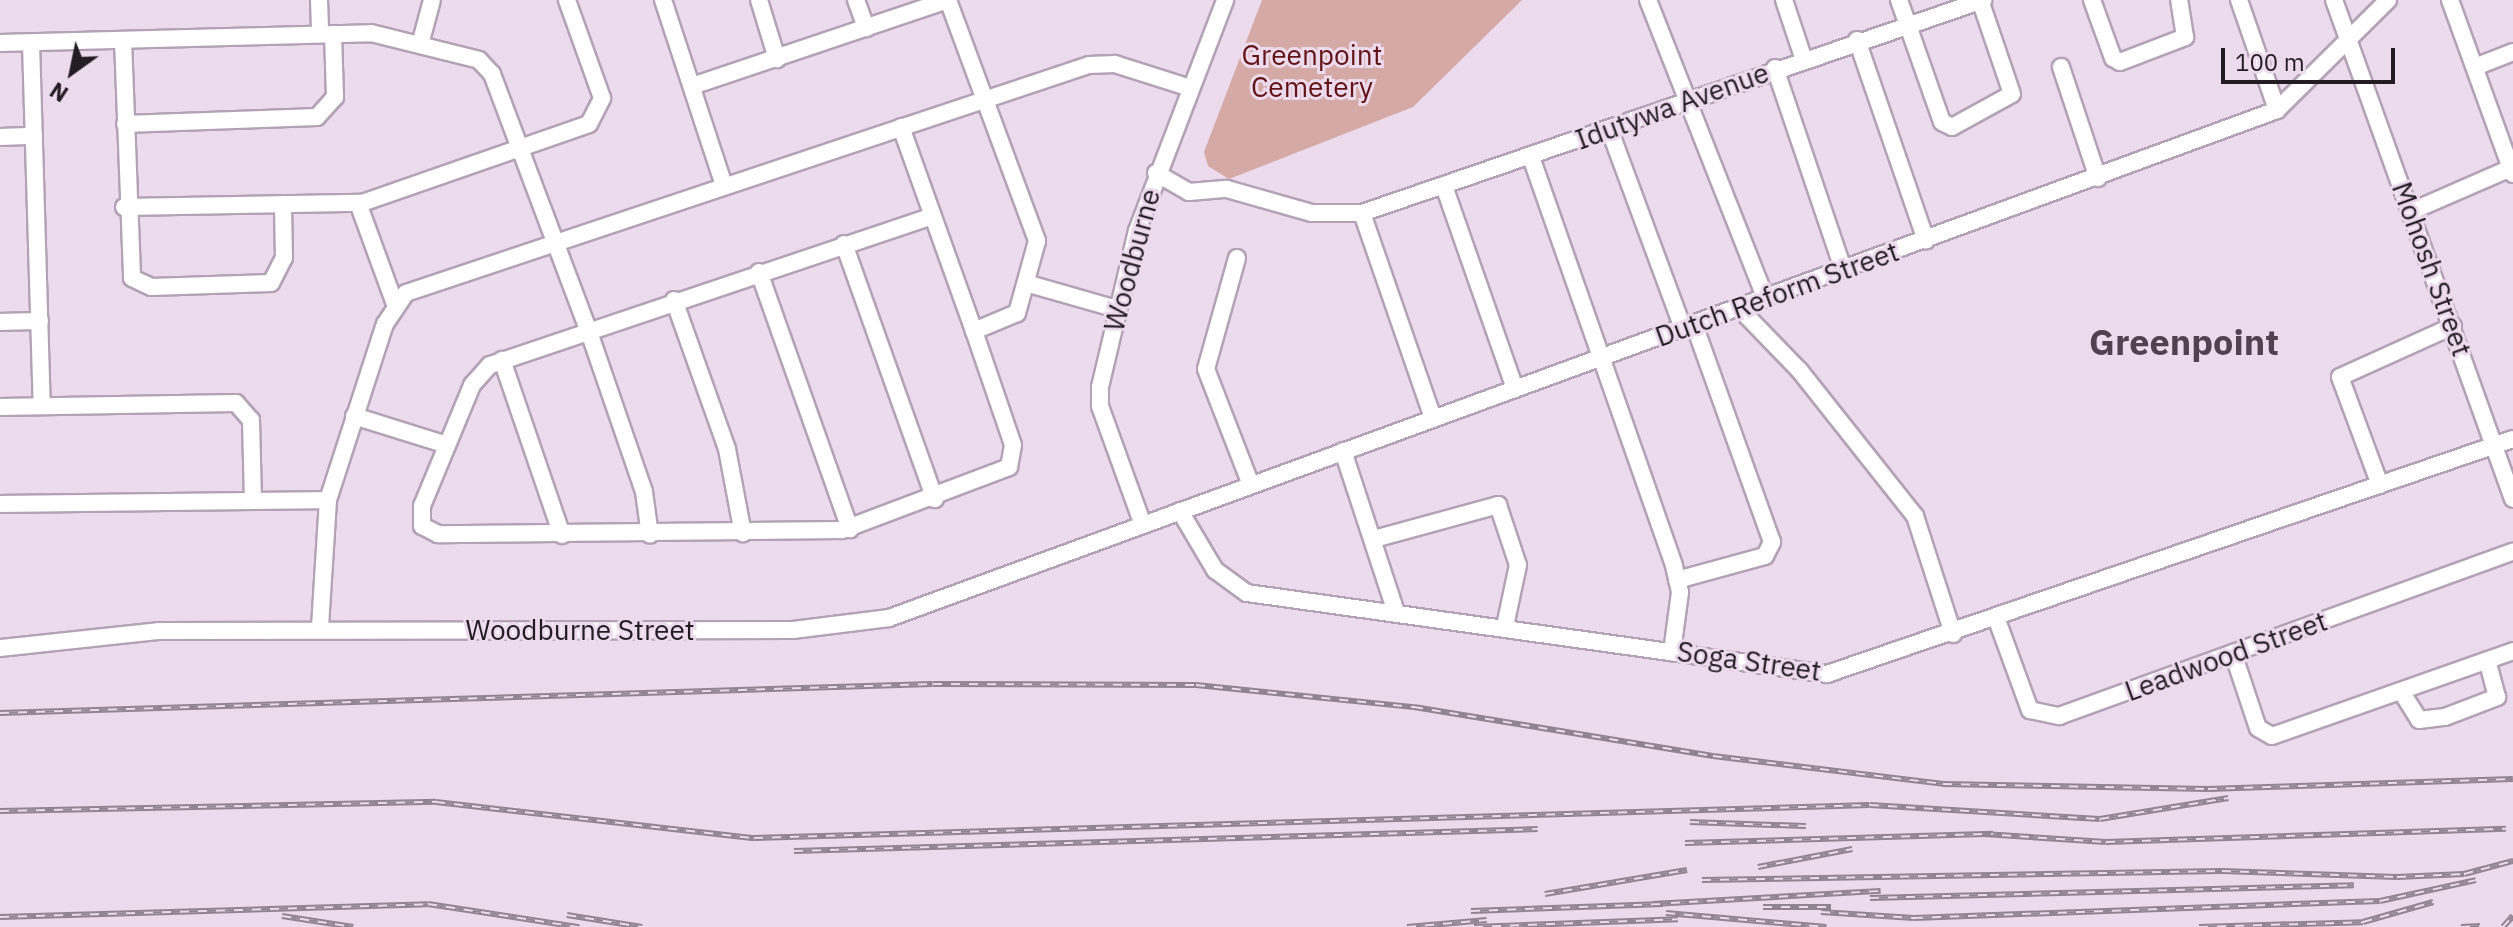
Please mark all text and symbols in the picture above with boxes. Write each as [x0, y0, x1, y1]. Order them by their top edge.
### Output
north arrow [32, 32, 112, 112]
scale bar [2225, 32, 2399, 82]
park label: Greenpoint Cemetery [1242, 38, 1382, 104]
text: 100 m [2235, 46, 2305, 78]
street label: Idutywa Avenue [1571, 55, 1773, 157]
text: N [44, 76, 73, 109]
street label: Mohosh Street [2385, 177, 2479, 361]
street label: Woodburne [1097, 185, 1167, 335]
street label: Dutch Reform Street [1651, 234, 1903, 354]
district label: Greenpoint [2089, 320, 2279, 364]
street label: Leadwood Street [2120, 604, 2332, 708]
street label: Woodburne Street [465, 613, 695, 647]
street label: Soga Street [1675, 634, 1823, 688]

